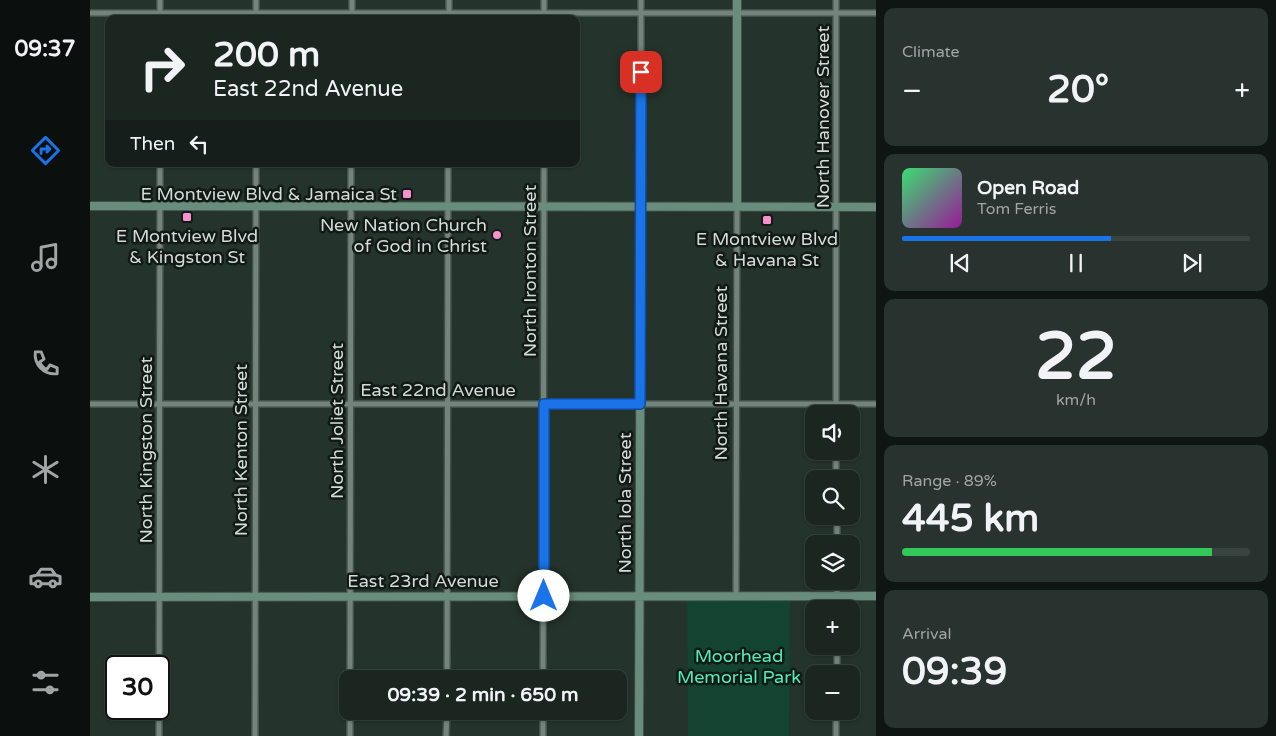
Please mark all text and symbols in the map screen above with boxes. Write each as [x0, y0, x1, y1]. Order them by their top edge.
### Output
street label: North Hanover Street [812, 26, 834, 208]
text: 200 m [213, 34, 320, 76]
icon: right [130, 35, 195, 100]
text: 09:37 [15, 36, 75, 62]
text: Climate [902, 42, 960, 62]
pin [620, 51, 662, 93]
icon: arrive [627, 58, 655, 86]
text: 20° [1047, 67, 1109, 113]
text: − [902, 74, 922, 108]
text: + [1234, 74, 1250, 108]
text: East 22nd Avenue [213, 76, 403, 102]
icon: left [185, 130, 213, 158]
icon: directions [28, 133, 63, 168]
text: Then [130, 133, 175, 155]
text: Open Road [977, 177, 1079, 199]
place label: E Montview Blvd & Jamaica St [140, 183, 397, 205]
street label: North Ironton Street [519, 185, 541, 357]
marker: E Montview Blvd & Jamaica St [401, 188, 413, 200]
text: Tom Ferris [977, 199, 1056, 219]
marker: E Montview Blvd & Kingston St [181, 211, 193, 223]
place label: New Nation Church of God in Christ [320, 214, 487, 257]
marker: E Montview Blvd & Havana St [761, 214, 773, 226]
place label: E Montview Blvd & Kingston St [116, 225, 258, 268]
place label: E Montview Blvd & Havana St [696, 228, 838, 271]
marker: New Nation Church of God in Christ [491, 229, 503, 241]
icon: music [28, 240, 63, 275]
icon: previous [946, 249, 974, 277]
icon: pause [1062, 249, 1090, 277]
icon: next [1178, 249, 1206, 277]
street label: North Havana Street [710, 285, 732, 460]
text: 22 [1035, 318, 1117, 397]
street label: North Joliet Street [326, 343, 348, 499]
icon: phone [28, 346, 63, 381]
street label: North Kingston Street [135, 356, 157, 543]
street label: North Kenton Street [230, 364, 252, 536]
street label: East 22nd Avenue [360, 379, 516, 401]
text: km/h [1056, 390, 1096, 410]
map controls [805, 405, 860, 720]
button: sound [805, 405, 860, 460]
street label: North Iola Street [614, 432, 636, 574]
icon: climate [28, 452, 63, 487]
button: search [805, 470, 860, 525]
text: Range · 89% [902, 471, 997, 491]
text: 445 km [902, 496, 1039, 542]
button: layers [805, 535, 860, 590]
icon: car [28, 559, 63, 594]
position arrow [517, 569, 569, 621]
street label: East 23rd Avenue [347, 570, 499, 592]
button: + [805, 600, 860, 655]
text: Arrival [902, 624, 951, 644]
park label: Moorhead Memorial Park [677, 645, 801, 688]
text: 09:39 [902, 649, 1007, 695]
speed limit sign: 30 [105, 655, 170, 720]
icon: filters [28, 665, 63, 700]
button: − [805, 665, 860, 720]
text: 09:39 · 2 min · 650 m [387, 684, 579, 706]

